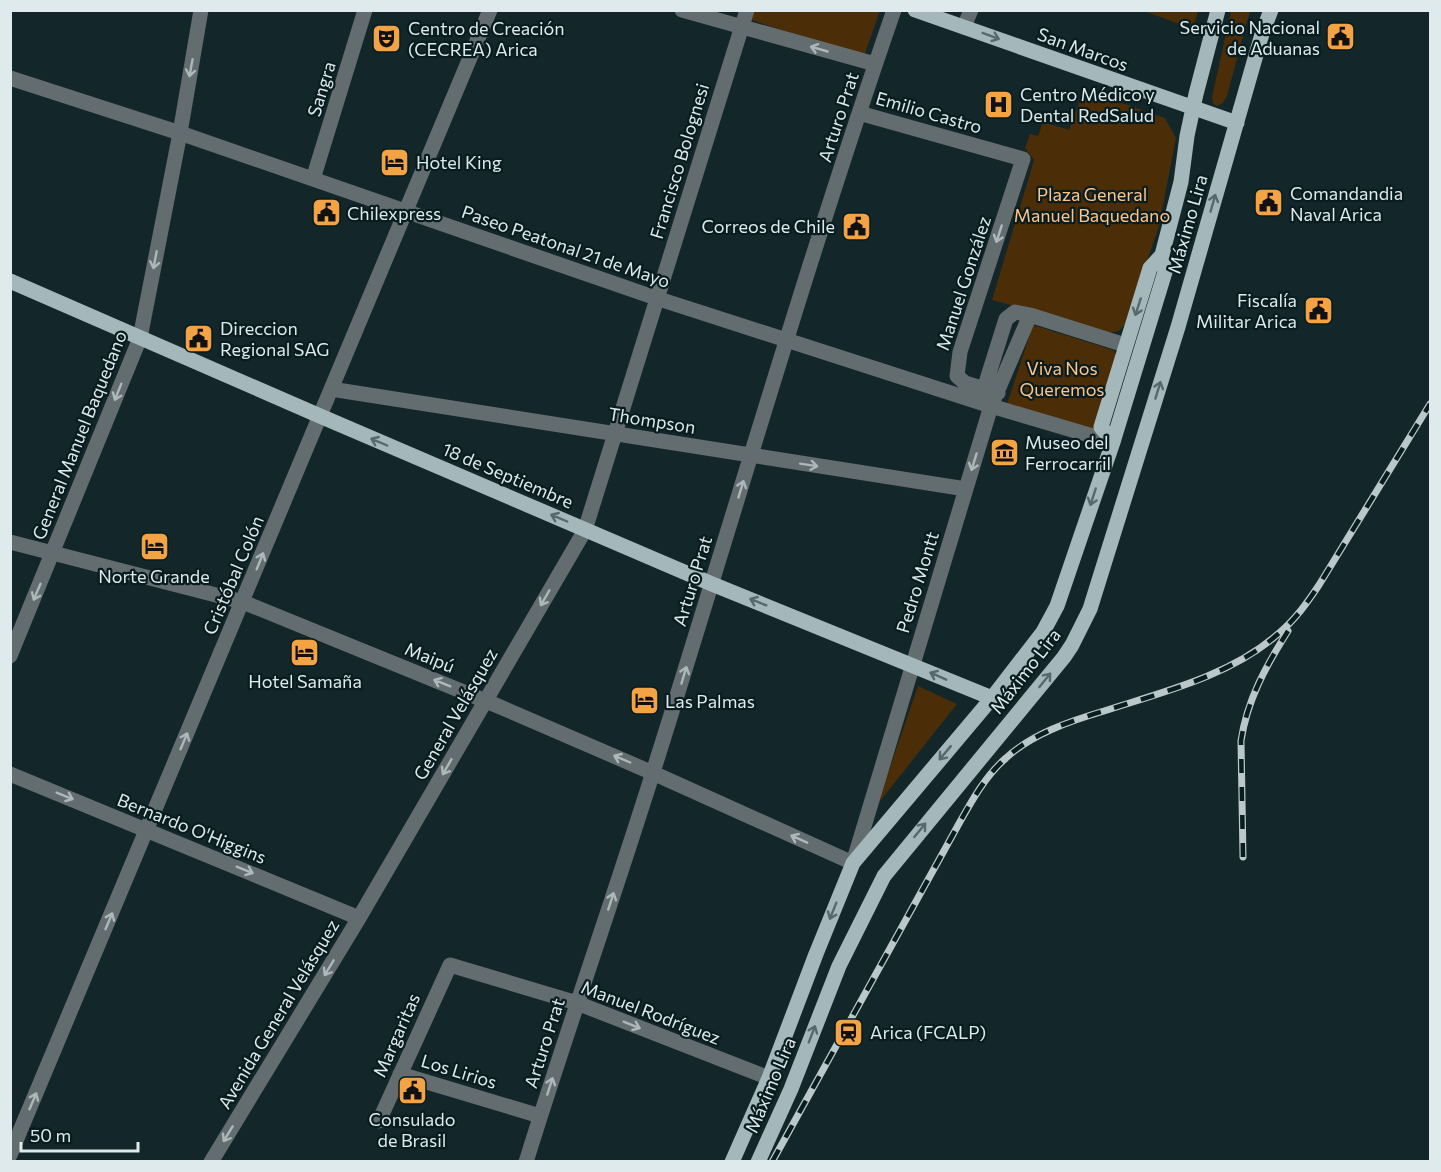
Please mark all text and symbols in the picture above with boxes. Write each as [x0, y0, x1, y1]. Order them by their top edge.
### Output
place label: Servicio Nacional de Aduanas [1180, 16, 1320, 59]
place label: Centro de Creación (CECREA) Arica [408, 17, 565, 60]
public building icon: Servicio Nacional de Aduanas [1325, 21, 1357, 53]
theatre icon: Centro de Creación (CECREA) Arica [371, 22, 403, 54]
street label: San Marcos [1035, 22, 1131, 76]
one-way arrow [981, 32, 999, 43]
one-way arrow [810, 42, 829, 54]
one-way arrow [185, 58, 196, 78]
street label: Sangra [302, 59, 340, 119]
street label: Arturo Prat [813, 69, 863, 165]
street label: Francisco Bolognesi [645, 80, 713, 242]
place label: Centro Médico y Dental RedSalud [1020, 83, 1155, 126]
street label: Emilio Castro [873, 86, 985, 138]
hospital icon: Centro Médico y Dental RedSalud [983, 88, 1015, 120]
hotel icon: Hotel King [379, 146, 411, 178]
place label: Hotel King [416, 151, 502, 173]
street label: Máximo Lira [1162, 172, 1212, 276]
place label: Comandandia Naval Arica [1290, 182, 1403, 225]
park label: Plaza General Manuel Baquedano [1014, 183, 1170, 226]
public building icon: Comandandia Naval Arica [1253, 187, 1285, 219]
one-way arrow [1208, 194, 1219, 213]
public building icon: Chilexpress [310, 197, 342, 229]
street label: Paseo Peatonal 21 de Mayo [459, 200, 673, 292]
place label: Chilexpress [347, 202, 441, 224]
public building icon: Correos de Chile [840, 210, 872, 242]
street label: Manuel González [931, 213, 995, 353]
place label: Correos de Chile [701, 215, 835, 237]
one-way arrow [993, 224, 1004, 243]
one-way arrow [149, 250, 160, 269]
place label: Fiscalía Militar Arica [1196, 289, 1297, 332]
public building icon: Fiscalía Militar Arica [1302, 294, 1334, 326]
one-way arrow [1131, 297, 1142, 316]
place label: Direccion Regional SAG [220, 317, 329, 360]
public building icon: Direccion Regional SAG [183, 322, 215, 354]
street label: General Manuel Baquedano [27, 327, 131, 543]
park label: Viva Nos Queremos [1019, 357, 1105, 400]
one-way arrow [1154, 381, 1165, 400]
one-way arrow [112, 383, 123, 401]
street label: Thompson [607, 402, 697, 438]
place label: Museo del Ferrocarril [1025, 431, 1111, 474]
one-way arrow [371, 436, 389, 447]
museum icon: Museo del Ferrocarril [988, 436, 1020, 468]
street label: 18 de Septiembre [439, 437, 577, 513]
one-way arrow [968, 452, 979, 471]
one-way arrow [799, 459, 819, 470]
one-way arrow [736, 480, 747, 499]
one-way arrow [1087, 487, 1098, 506]
street label: Cristóbal Colón [198, 512, 268, 638]
one-way arrow [550, 512, 568, 524]
street label: Pedro Montt [891, 529, 943, 635]
hotel icon: Norte Grande [138, 531, 170, 563]
street label: Arturo Prat [668, 533, 716, 629]
one-way arrow [255, 553, 266, 571]
place label: Norte Grande [98, 565, 210, 587]
one-way arrow [31, 583, 42, 601]
one-way arrow [539, 589, 551, 606]
one-way arrow [749, 596, 767, 607]
street label: Máximo Lira [985, 624, 1065, 718]
hotel icon: Hotel Samaña [289, 636, 321, 668]
street label: Maipú [402, 637, 458, 677]
street label: General Velásquez [408, 644, 502, 784]
one-way arrow [679, 666, 690, 685]
place label: Hotel Samaña [248, 670, 362, 692]
one-way arrow [930, 670, 948, 681]
one-way arrow [1038, 672, 1051, 688]
one-way arrow [433, 677, 452, 688]
hotel icon: Las Palmas [628, 685, 660, 717]
place label: Las Palmas [665, 690, 755, 712]
one-way arrow [179, 733, 190, 751]
one-way arrow [939, 745, 952, 761]
one-way arrow [613, 753, 631, 764]
one-way arrow [441, 758, 453, 775]
street label: Bernardo O'Higgins [114, 788, 270, 868]
one-way arrow [55, 791, 73, 802]
one-way arrow [914, 822, 927, 838]
one-way arrow [791, 833, 809, 845]
one-way arrow [235, 865, 254, 876]
one-way arrow [606, 892, 617, 911]
one-way arrow [827, 901, 838, 919]
one-way arrow [104, 912, 115, 931]
street label: Avenida General Velásquez [213, 915, 343, 1113]
one-way arrow [322, 959, 334, 976]
street label: Manuel Rodríguez [578, 975, 724, 1049]
street label: Margaritas [368, 990, 424, 1080]
street label: Arturo Prat [519, 995, 569, 1091]
station icon: Arica (FCALP) [833, 1016, 865, 1048]
one-way arrow [622, 1020, 640, 1031]
place label: Arica (FCALP) [870, 1021, 986, 1043]
one-way arrow [807, 1025, 818, 1044]
street label: Máximo Lira [740, 1034, 800, 1136]
street label: Los Lirios [418, 1049, 500, 1093]
public building icon: Consulado de Brasil [396, 1074, 428, 1106]
one-way arrow [545, 1077, 556, 1096]
one-way arrow [28, 1092, 39, 1110]
place label: Consulado de Brasil [369, 1108, 455, 1151]
scale bar [21, 1115, 138, 1153]
text: 50 m [30, 1124, 71, 1146]
one-way arrow [221, 1125, 233, 1142]

